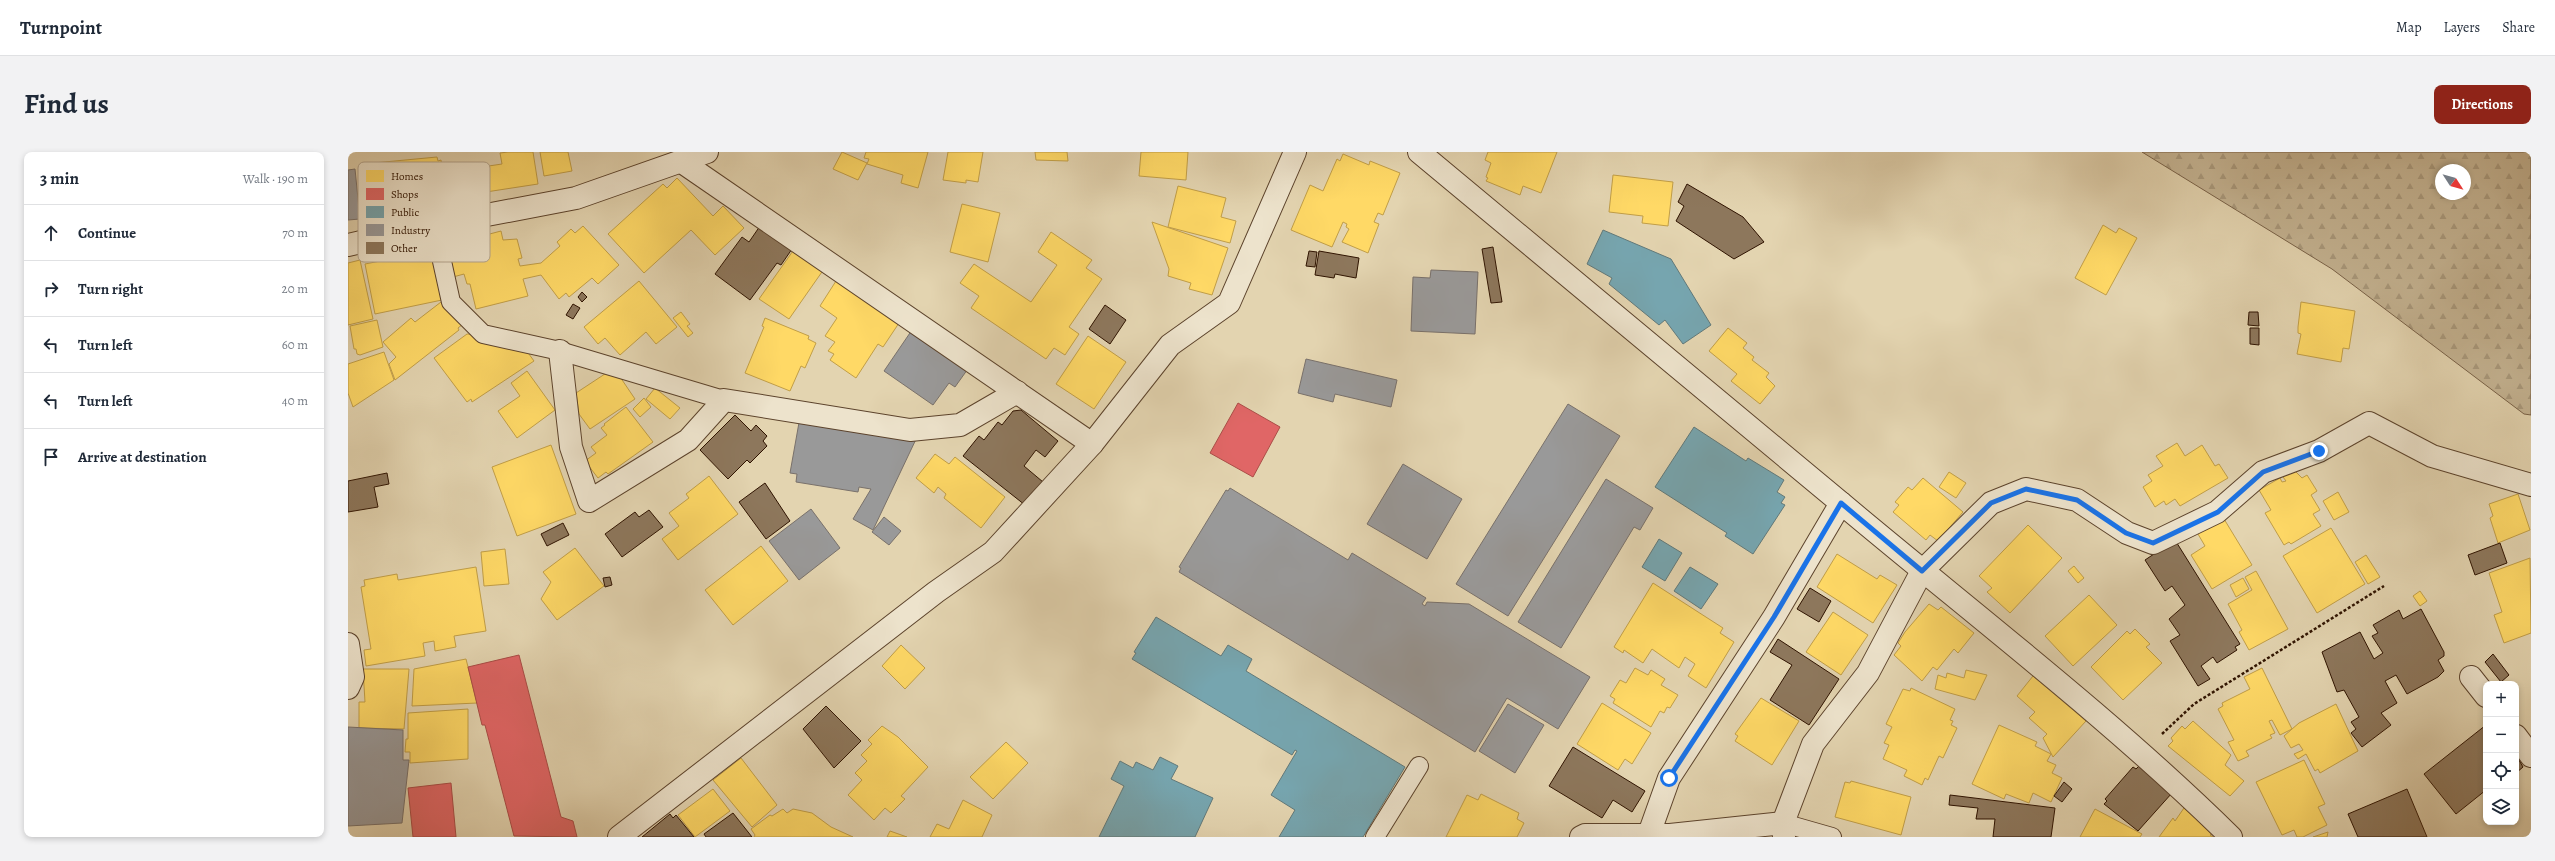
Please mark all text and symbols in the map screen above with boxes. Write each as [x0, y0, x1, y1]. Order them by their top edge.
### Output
text: Turnpoint [20, 15, 102, 41]
text: Map [2396, 18, 2422, 37]
text: Layers [2444, 18, 2480, 37]
text: Share [2502, 18, 2535, 37]
text: Find us [24, 85, 109, 123]
button: Directions [2434, 85, 2531, 124]
legend [358, 162, 490, 262]
north arrow [2435, 164, 2471, 200]
text: 3 min [40, 167, 79, 190]
text: Homes [391, 169, 423, 184]
text: Walk · 190 m [243, 170, 308, 187]
text: Shops [391, 187, 418, 202]
text: Public [391, 205, 419, 220]
icon: ahead [40, 222, 62, 244]
text: Continue [78, 223, 136, 243]
text: Industry [391, 223, 430, 238]
text: 70 m [282, 224, 308, 241]
text: Other [391, 241, 417, 256]
icon: right [40, 278, 62, 300]
text: Turn right [78, 279, 143, 299]
text: 20 m [282, 280, 308, 297]
icon: left [40, 334, 62, 356]
text: Turn left [78, 335, 133, 355]
text: 60 m [282, 336, 308, 353]
icon: left [40, 390, 62, 412]
text: Turn left [78, 391, 133, 411]
text: 40 m [282, 392, 308, 409]
route end [2310, 442, 2328, 460]
icon: arrive [40, 446, 62, 468]
text: Arrive at destination [78, 447, 207, 467]
map controls [2483, 681, 2519, 825]
button: + [2483, 681, 2519, 717]
button: − [2483, 717, 2519, 753]
button: locate [2483, 753, 2519, 789]
route start [1660, 769, 1678, 787]
button: layers [2483, 789, 2519, 825]

